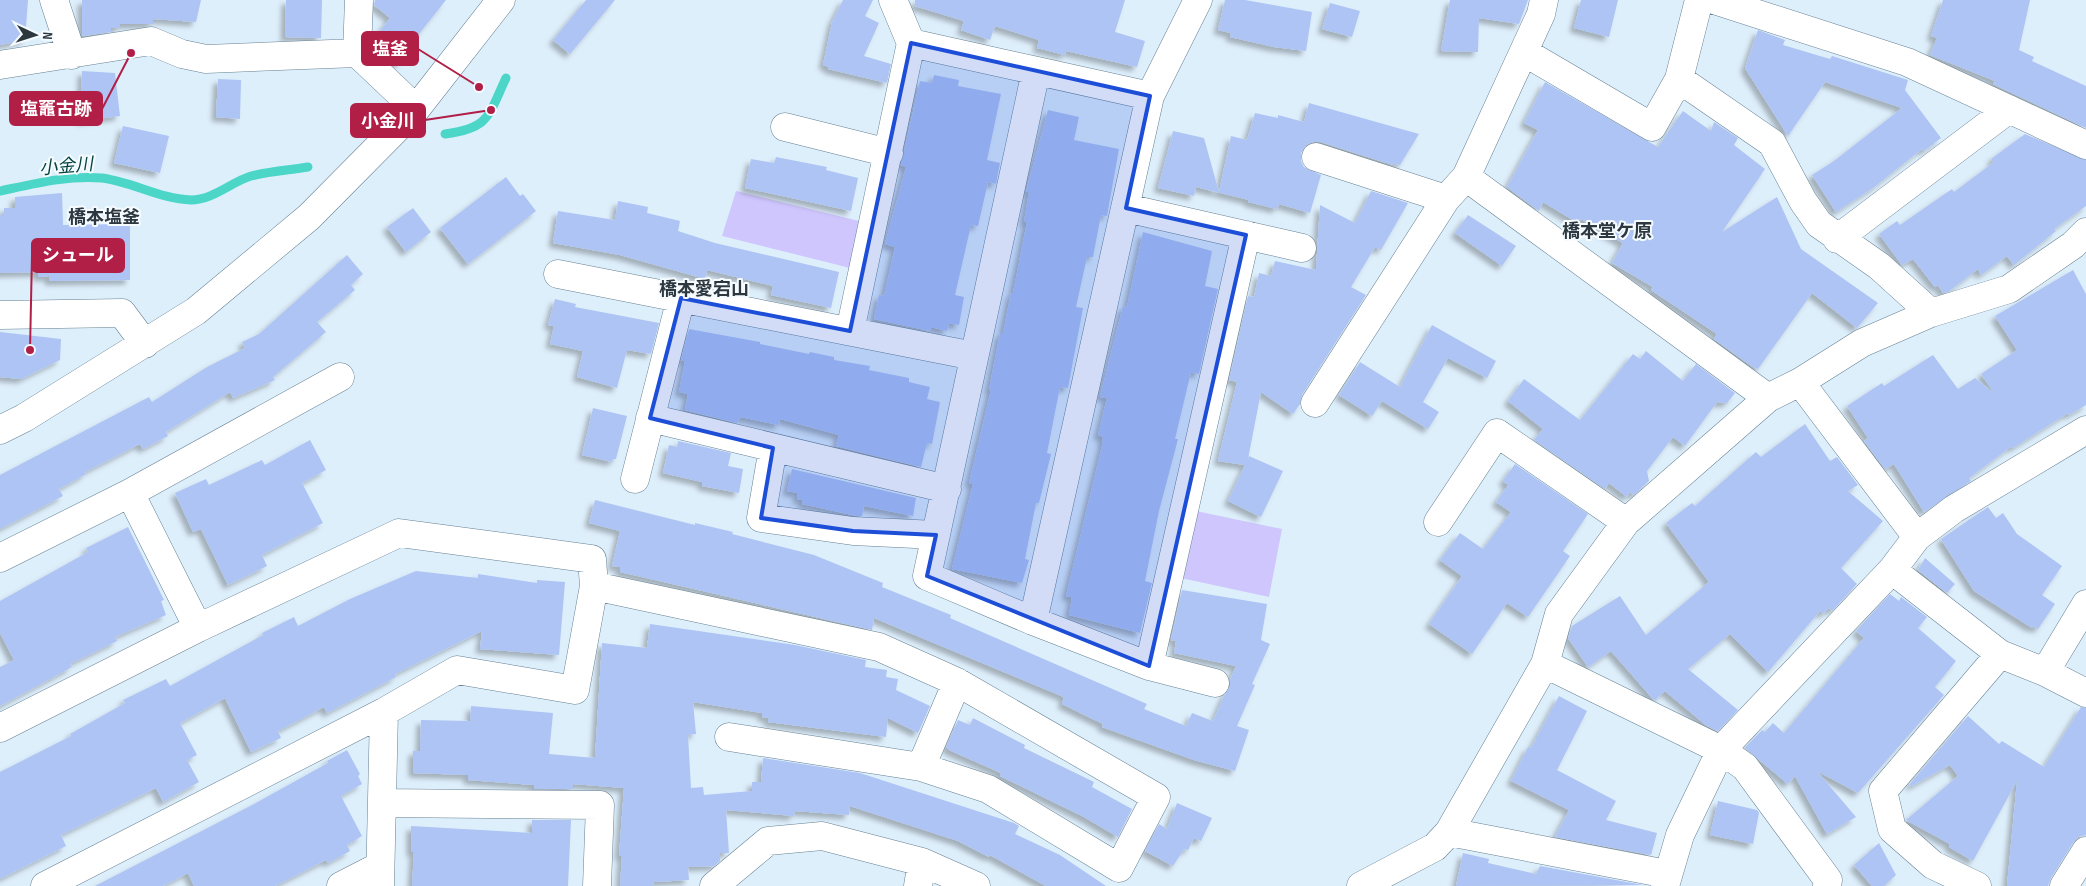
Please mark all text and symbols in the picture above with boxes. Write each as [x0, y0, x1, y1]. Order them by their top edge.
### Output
north arrow [10, 10, 60, 60]
text: N [39, 32, 56, 40]
callout: 塩釜 [362, 32, 418, 65]
text: 塩釜 [372, 39, 408, 60]
callout: 塩竈古跡 [10, 92, 102, 125]
text: 塩竈古跡 [20, 99, 92, 120]
callout: 小金川 [351, 104, 425, 137]
text: 小金川 [361, 111, 415, 132]
water label: 小金川 [38, 154, 96, 179]
district label: 橋本塩釜 [68, 207, 140, 228]
district label: 橋本堂ケ原 [1562, 221, 1652, 242]
callout: シュール [32, 239, 124, 272]
text: シュール [42, 245, 114, 266]
district label: 橋本愛宕山 [659, 279, 749, 300]

